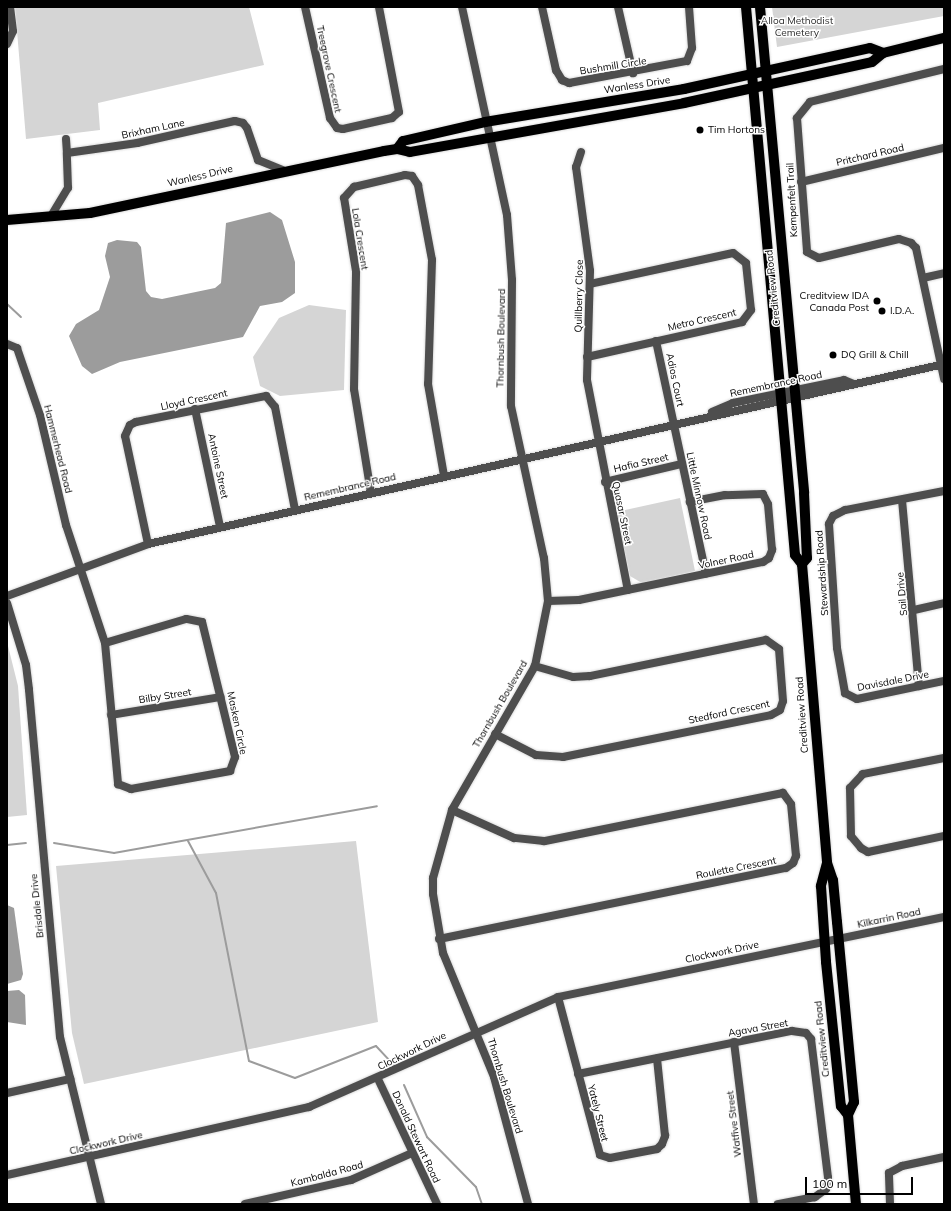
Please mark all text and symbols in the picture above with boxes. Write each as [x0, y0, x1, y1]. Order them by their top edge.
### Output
park label: Alloa Methodist Cemetery [761, 14, 833, 38]
street label: Treegrove Crescent [314, 24, 344, 114]
street label: Bushmill Circle [579, 55, 647, 77]
street label: Wanless Drive [603, 74, 671, 96]
street label: Brixham Lane [120, 116, 186, 142]
place label: Tim Hortons [708, 124, 765, 136]
marker: Tim Hortons [695, 125, 705, 135]
street label: Pritchard Road [835, 141, 905, 169]
street label: Kempenfelt Trail [784, 162, 800, 238]
street label: Wanless Drive [166, 163, 234, 189]
street label: Lola Crescent [349, 207, 371, 271]
street label: Creditview Road [763, 249, 783, 327]
street label: Quillberry Close [572, 259, 586, 333]
street label: Thornbush Boulevard [494, 288, 508, 388]
place label: Creditview IDA Canada Post [800, 289, 869, 312]
marker: Creditview IDA Canada Post [872, 296, 882, 306]
place label: I.D.A. [890, 305, 914, 317]
street label: Metro Crescent [667, 306, 737, 334]
marker: I.D.A. [877, 306, 887, 316]
place label: DQ Grill & Chill [841, 349, 909, 361]
marker: DQ Grill & Chill [828, 350, 838, 360]
street label: Adios Court [663, 352, 687, 408]
street label: Remembrance Road [729, 368, 823, 400]
street label: Lloyd Crescent [160, 387, 228, 413]
street label: Hammerhead Road [41, 404, 75, 494]
street label: Antoine Street [205, 432, 231, 500]
street label: Hafia Street [613, 451, 669, 475]
street label: Little Minnow Road [684, 451, 714, 541]
street label: Remembrance Road [303, 471, 397, 503]
street label: Quasar Street [609, 480, 635, 546]
street label: Stewardship Road [813, 530, 831, 616]
street label: Volner Road [697, 548, 755, 572]
street label: Sail Drive [894, 572, 910, 616]
street label: Thornbush Boulevard [470, 658, 530, 750]
street label: Davisdale Drive [856, 668, 930, 694]
street label: Creditview Road [793, 676, 811, 754]
street label: Bilby Street [138, 686, 192, 706]
street label: Masken Circle [224, 690, 250, 756]
street label: Stedford Crescent [687, 698, 771, 726]
street label: Roulette Crescent [695, 854, 777, 882]
street label: Brisdale Drive [28, 873, 46, 939]
street label: Kilkarrin Road [856, 905, 922, 931]
street label: Clockwork Drive [684, 938, 760, 966]
street label: Creditview Road [812, 1000, 832, 1078]
street label: Agava Street [727, 1017, 789, 1039]
street label: Clockwork Drive [376, 1029, 448, 1073]
street label: Thornbush Boulevard [485, 1037, 525, 1135]
street label: Yately Street [585, 1083, 611, 1143]
street label: Donald Stewart Road [389, 1089, 443, 1185]
street label: Watfive Street [724, 1090, 744, 1158]
street label: Clockwork Drive [68, 1129, 144, 1157]
street label: Kambalda Road [289, 1159, 365, 1189]
scale bar [807, 1169, 915, 1195]
text: 100 m [812, 1176, 847, 1191]

